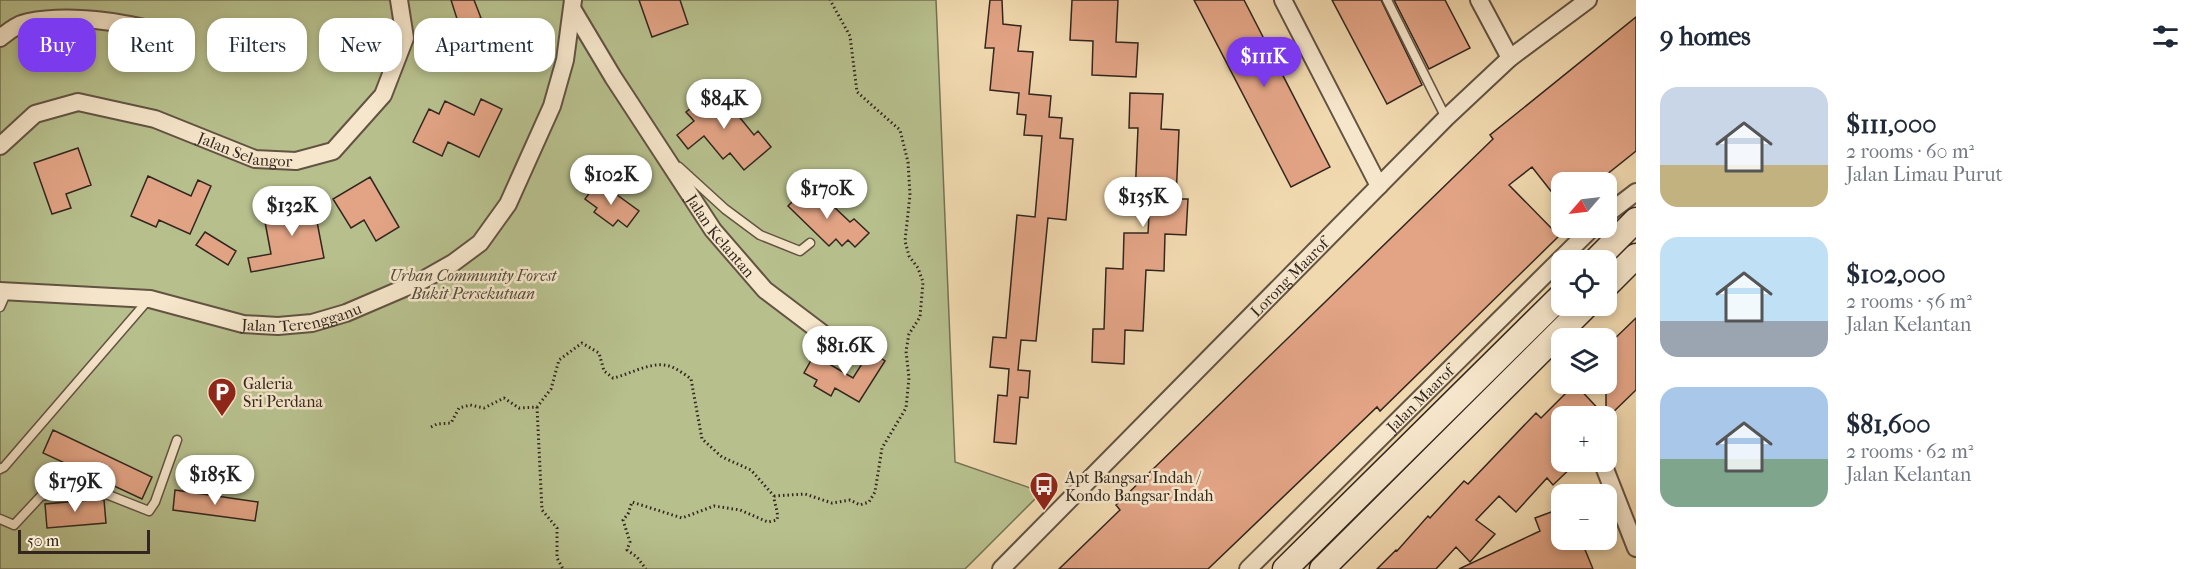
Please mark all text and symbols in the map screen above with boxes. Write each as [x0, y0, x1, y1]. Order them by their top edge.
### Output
chip: Buy [18, 18, 96, 72]
chip: Rent [108, 18, 195, 72]
chip: Filters [207, 18, 307, 72]
chip: New [319, 18, 402, 72]
chip: Apartment [414, 18, 555, 72]
icon: filters [2149, 20, 2182, 53]
text: 9 homes [1660, 21, 1751, 52]
pin: $111K [1222, 37, 1306, 88]
text: $111K [1241, 45, 1287, 68]
pin: $84K [688, 79, 760, 130]
text: $84K [700, 87, 748, 110]
text: $111,000 [1846, 109, 1937, 140]
icon: home [1708, 111, 1780, 183]
street label: Jalan Selangor [193, 127, 293, 170]
text: 2 rooms · 60 m² [1846, 140, 1974, 163]
pin: $102K [569, 155, 653, 206]
text: $102K [584, 163, 638, 186]
text: Jalan Limau Purut [1846, 163, 2003, 186]
pin: $170K [785, 169, 869, 220]
north arrow [1551, 172, 1617, 238]
map controls [1551, 172, 1617, 550]
text: $170K [800, 177, 854, 200]
pin: $135K [1101, 177, 1185, 228]
text: $135K [1118, 185, 1168, 208]
pin: $132K [250, 186, 334, 237]
street label: Jalan Kelantan [682, 189, 760, 282]
text: $132K [266, 194, 318, 217]
street label: Lorong Maarof [1246, 231, 1335, 321]
button: locate [1551, 250, 1617, 316]
text: $102,000 [1846, 259, 1946, 290]
icon: home [1708, 261, 1780, 333]
park label: Urban Community Forest Bukit Persekutuan [390, 266, 558, 303]
text: 2 rooms · 56 m² [1846, 290, 1972, 313]
street label: Jalan Terengganu [239, 298, 364, 336]
text: Jalan Kelantan [1846, 313, 1971, 336]
pin: $81.6K [796, 326, 894, 377]
button: layers [1551, 328, 1617, 394]
text: $81.6K [816, 334, 874, 357]
street label: Jalan Maarof [1381, 359, 1460, 437]
place label: Galeria Sri Perdana [243, 374, 323, 411]
parking icon: Galeria Sri Perdana [206, 376, 238, 418]
button: + [1551, 406, 1617, 472]
text: $81,600 [1846, 409, 1931, 440]
icon: home [1708, 411, 1780, 483]
text: 2 rooms · 62 m² [1846, 440, 1973, 463]
pin: $185K [173, 455, 257, 506]
pin: $179K [33, 462, 117, 513]
text: $185K [189, 463, 241, 486]
text: Jalan Kelantan [1846, 463, 1971, 486]
place label: Apt Bangsar Indah / Kondo Bangsar Indah [1064, 468, 1214, 505]
text: $179K [49, 470, 101, 493]
bus stop icon: Apt Bangsar Indah / Kondo Bangsar Indah [1028, 470, 1060, 512]
button: − [1551, 484, 1617, 550]
scale bar [18, 527, 150, 554]
text: 50 m [27, 531, 59, 550]

